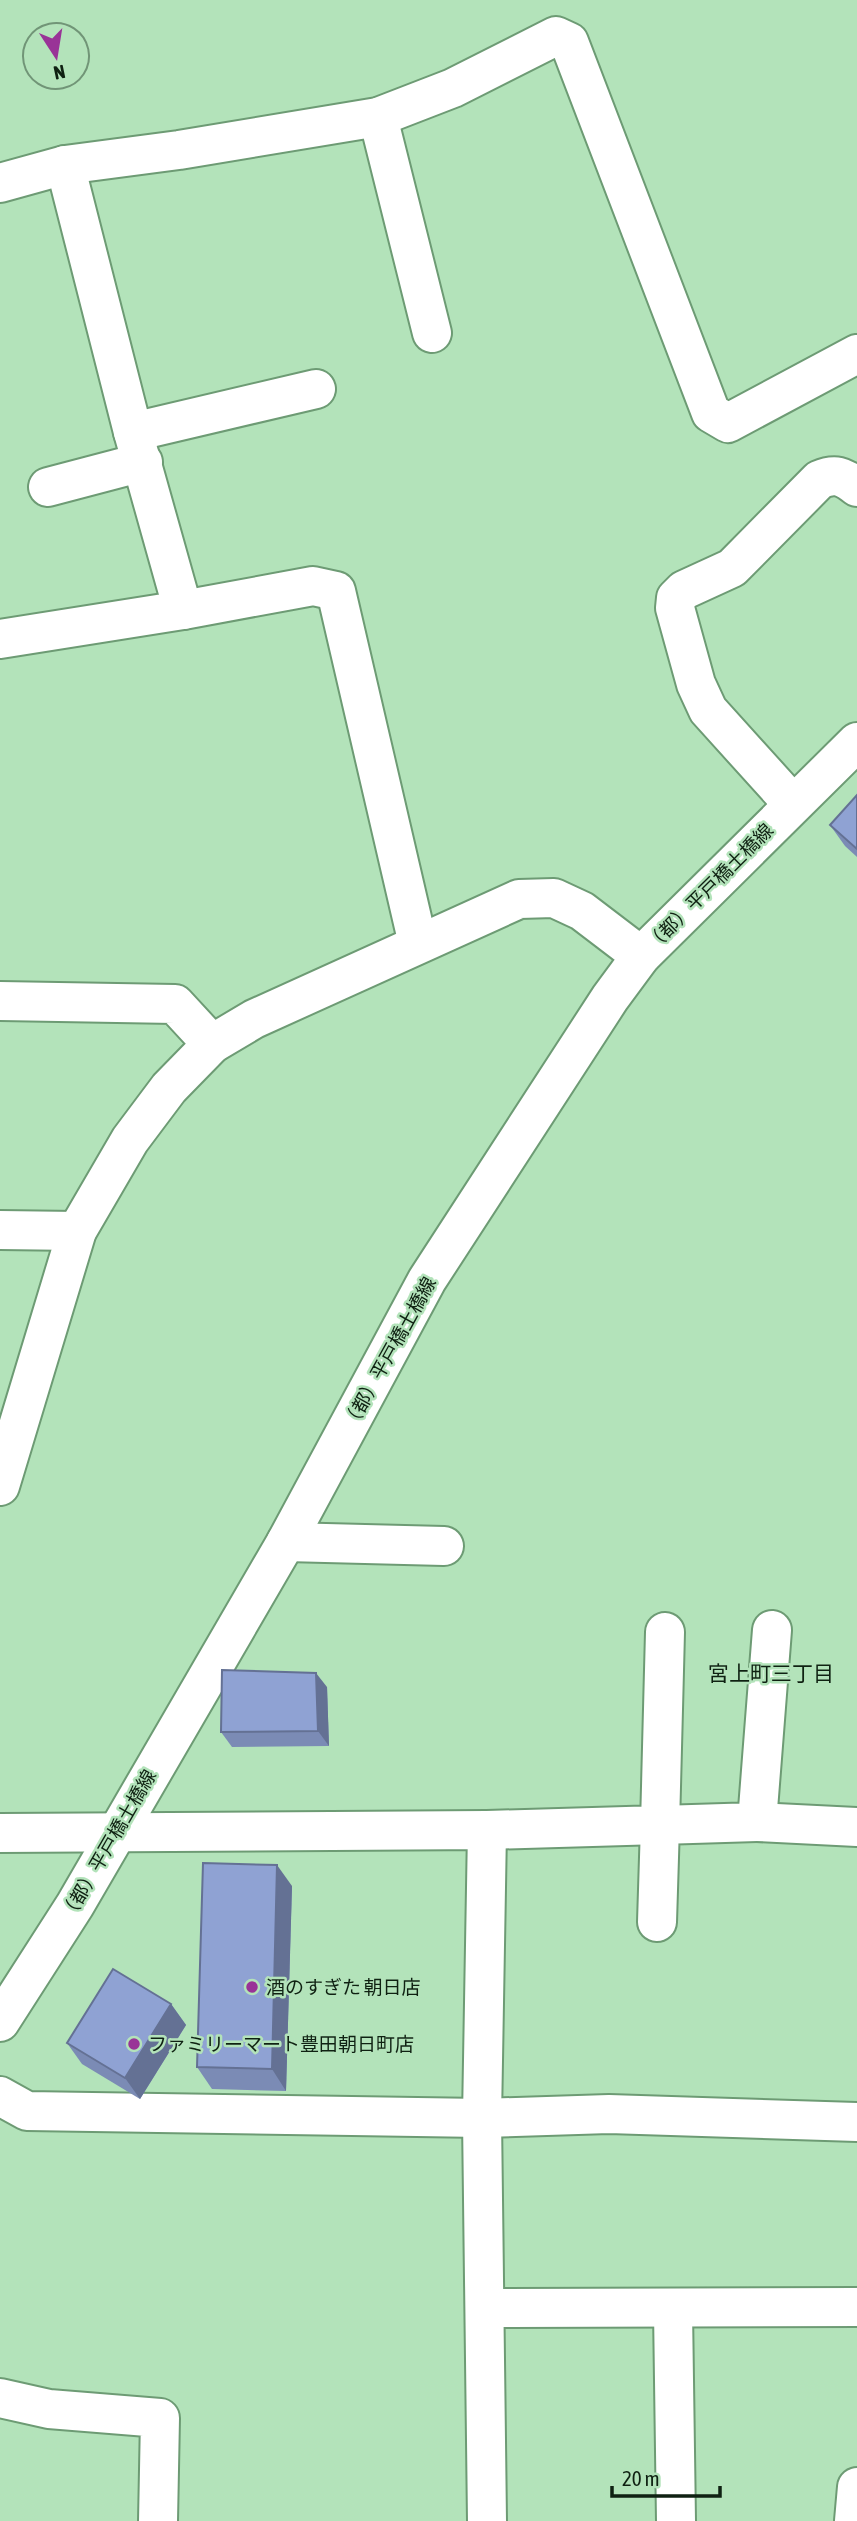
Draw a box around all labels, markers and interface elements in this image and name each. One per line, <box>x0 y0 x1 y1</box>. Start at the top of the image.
north arrow <box>21 21 91 91</box>
text: N <box>52 61 67 85</box>
street label: （都）平戸橋土橋線 <box>641 819 777 955</box>
street label: （都）平戸橋土橋線 <box>338 1273 440 1433</box>
district label: 宮上町三丁目 <box>708 1661 834 1685</box>
street label: （都）平戸橋土橋線 <box>56 1765 160 1925</box>
place label: 酒のすぎた 朝日店 <box>266 1976 421 1998</box>
marker: 酒のすぎた 朝日店 <box>244 1979 260 1995</box>
place label: ファミリーマート豊田朝日町店 <box>148 2033 414 2055</box>
marker: ファミリーマート豊田朝日町店 <box>126 2036 142 2052</box>
scale bar <box>612 2454 720 2498</box>
text: 20 m <box>622 2466 660 2490</box>

